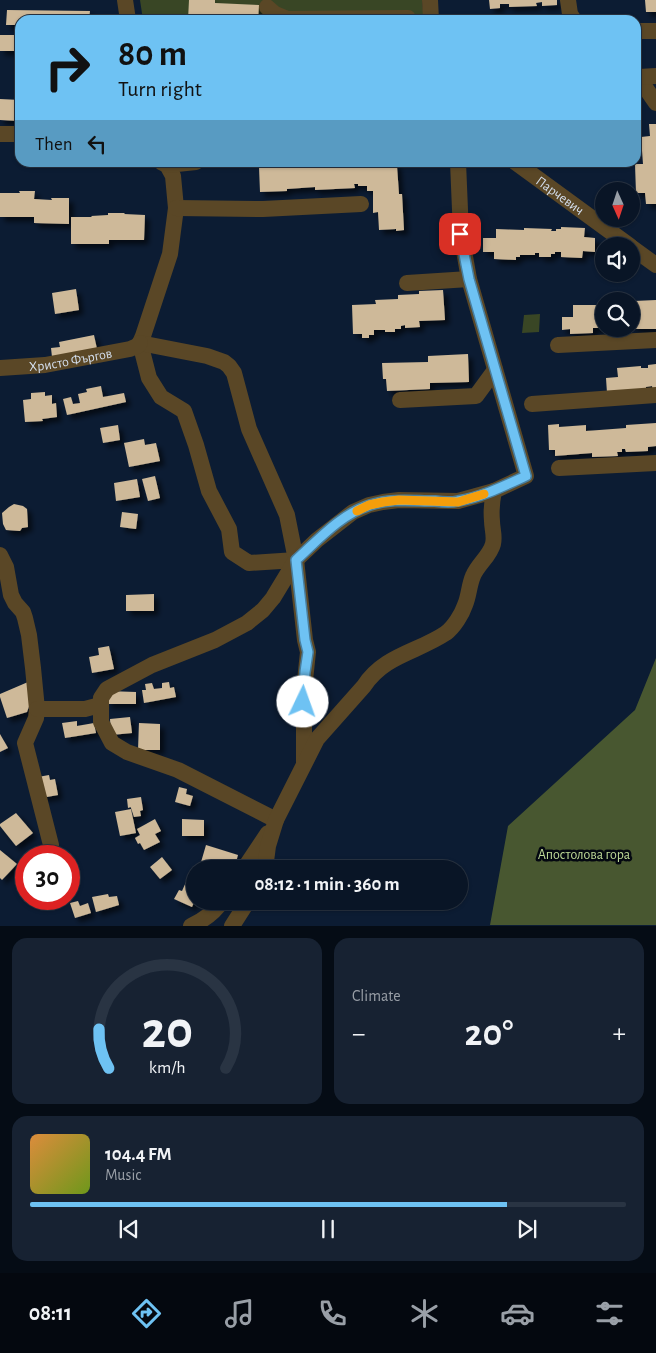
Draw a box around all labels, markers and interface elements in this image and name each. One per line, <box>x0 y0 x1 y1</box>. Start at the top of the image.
icon: right <box>35 35 100 100</box>
text: 80 m <box>118 37 187 72</box>
text: Turn right <box>118 78 202 100</box>
icon: left <box>83 130 111 158</box>
text: Then <box>35 135 73 154</box>
street label: Парчевич <box>533 174 586 218</box>
north arrow <box>595 182 640 228</box>
map controls <box>595 182 640 337</box>
pin <box>439 213 481 255</box>
icon: arrive <box>446 220 474 248</box>
button: sound <box>595 237 640 282</box>
button: search <box>595 292 640 337</box>
street label: Христо Фъргов <box>29 347 113 374</box>
position arrow <box>276 675 328 727</box>
speed limit sign: 30 <box>15 845 80 910</box>
park label: Апостолова гора <box>538 848 631 862</box>
text: 08:12 · 1 min · 360 m <box>254 875 400 894</box>
text: Climate <box>352 988 401 1004</box>
text: 20 <box>141 1005 193 1057</box>
text: 20° <box>465 1015 513 1053</box>
text: − <box>352 1020 365 1048</box>
text: + <box>613 1020 626 1048</box>
text: km/h <box>149 1059 185 1077</box>
text: 104.4 FM <box>105 1145 172 1164</box>
text: Music <box>105 1167 141 1183</box>
icon: previous <box>115 1215 143 1243</box>
icon: pause <box>314 1215 342 1243</box>
icon: next <box>513 1215 541 1243</box>
icon: directions <box>129 1296 164 1331</box>
icon: music <box>222 1296 257 1331</box>
icon: phone <box>315 1296 350 1331</box>
icon: climate <box>407 1296 442 1331</box>
icon: car <box>500 1296 535 1331</box>
icon: filters <box>592 1296 627 1331</box>
text: 08:11 <box>29 1302 72 1324</box>

